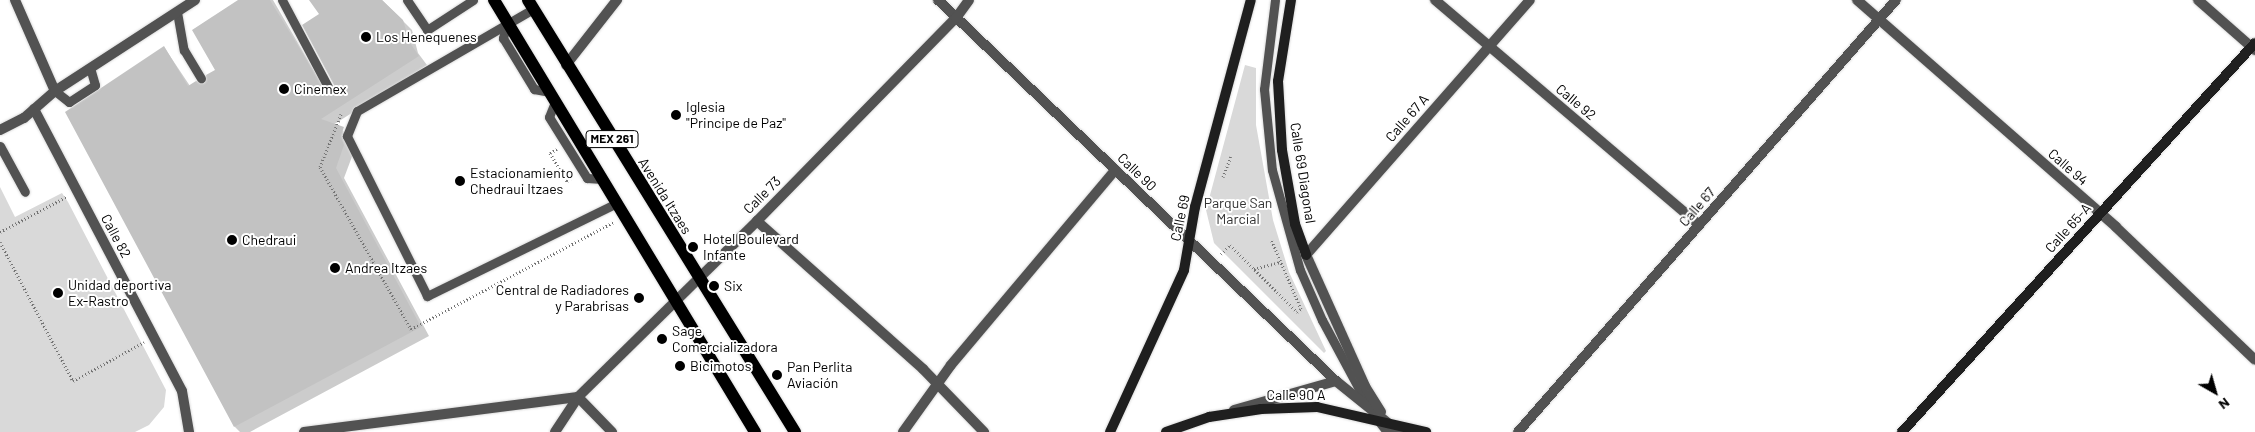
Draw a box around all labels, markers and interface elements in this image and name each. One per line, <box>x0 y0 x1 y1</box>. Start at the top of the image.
place label: Los Henequenes <box>376 29 477 45</box>
marker: Los Henequenes <box>360 31 372 43</box>
street label: Calle 92 <box>1553 80 1599 124</box>
place label: Cinemex <box>294 81 346 97</box>
marker: Cinemex <box>278 83 290 95</box>
street label: Calle 67 A <box>1382 91 1432 145</box>
place label: Iglesia "Principe de Paz" <box>686 99 786 132</box>
marker: Iglesia "Principe de Paz" <box>670 109 682 121</box>
street label: Calle 69 Diagonal <box>1287 121 1319 225</box>
road number: MEX 261 <box>584 130 640 148</box>
street label: Calle 94 <box>2045 145 2091 189</box>
street label: Calle 90 <box>1114 149 1160 195</box>
street label: Avenida Itzaes <box>635 155 695 237</box>
place label: Estacionamiento Chedraui Itzaes <box>470 165 573 198</box>
street label: Calle 73 <box>740 173 784 217</box>
marker: Estacionamiento Chedraui Itzaes <box>454 175 466 187</box>
street label: Calle 67 <box>1676 184 1718 230</box>
street label: Calle 69 <box>1167 193 1193 243</box>
park label: Parque San Marcial <box>1204 195 1272 228</box>
street label: Calle 65-A <box>2041 200 2095 256</box>
street label: Calle 82 <box>98 211 134 261</box>
place label: Hotel Boulevard Infante <box>703 231 799 264</box>
place label: Chedraui <box>242 232 296 248</box>
marker: Chedraui <box>226 234 238 246</box>
marker: Hotel Boulevard Infante <box>687 241 699 253</box>
place label: Andrea Itzaes <box>345 260 427 276</box>
marker: Andrea Itzaes <box>329 262 341 274</box>
place label: Unidad deportiva Ex-Rastro <box>68 277 171 310</box>
place label: Six <box>724 278 742 294</box>
marker: Six <box>708 280 720 292</box>
place label: Central de Radiadores y Parabrisas <box>496 282 629 314</box>
marker: Unidad deportiva Ex-Rastro <box>52 287 64 299</box>
marker: Central de Radiadores y Parabrisas <box>633 292 645 304</box>
place label: Sage Comercializadora <box>672 323 778 356</box>
marker: Sage Comercializadora <box>656 333 668 345</box>
place label: Bicimotos <box>690 358 751 374</box>
place label: Pan Perlita Aviación <box>787 359 852 392</box>
marker: Bicimotos <box>674 360 686 372</box>
north arrow <box>2190 367 2240 417</box>
marker: Pan Perlita Aviación <box>771 369 783 381</box>
street label: Calle 90 A <box>1267 387 1325 403</box>
text: N <box>2216 395 2233 414</box>

